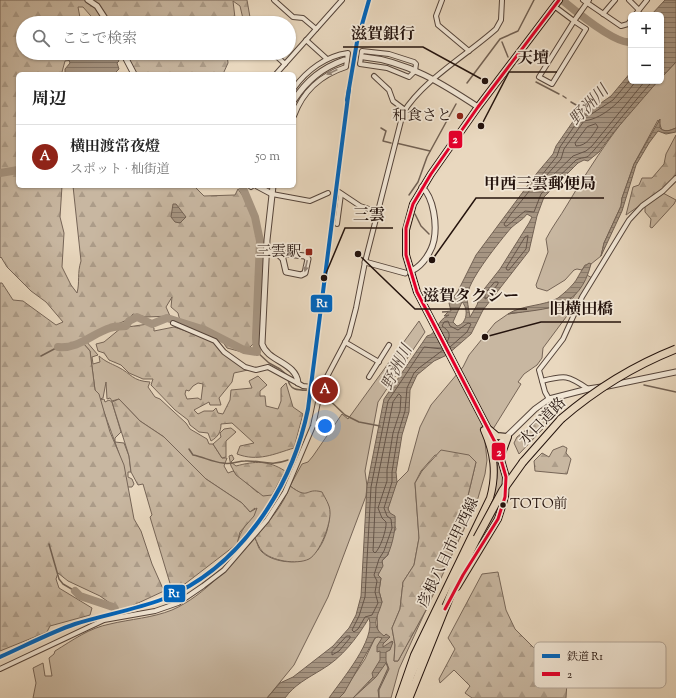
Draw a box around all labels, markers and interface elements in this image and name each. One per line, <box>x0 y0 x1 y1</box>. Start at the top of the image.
map controls <box>628 12 664 84</box>
button: + <box>628 12 664 48</box>
search box <box>16 16 296 60</box>
callout: 滋賀銀行 <box>343 19 423 47</box>
text: 滋賀銀行 <box>351 24 415 47</box>
icon: search <box>30 27 52 49</box>
text: ここで検索 <box>62 29 137 50</box>
callout: 天壇 <box>509 44 557 72</box>
text: 天壇 <box>517 48 549 71</box>
button: − <box>628 48 664 84</box>
one-way arrow <box>326 69 338 75</box>
water label: 野洲川 <box>565 79 616 131</box>
text: 周辺 <box>32 88 66 112</box>
place label: 和食さと <box>392 106 452 127</box>
marker: 和食さと <box>455 111 465 121</box>
line badge: 2 <box>448 130 463 149</box>
text: 2 <box>452 132 458 148</box>
text: 横田渡常夜燈 <box>70 137 160 158</box>
text: A <box>40 148 50 166</box>
text: 50 m <box>255 148 280 166</box>
text: スポット · 杣街道 <box>70 161 170 179</box>
callout: 甲西三雲郵便局 <box>476 170 604 198</box>
text: 甲西三雲郵便局 <box>484 174 596 197</box>
callout: 三雲 <box>345 200 393 228</box>
text: 三雲 <box>353 205 385 228</box>
place label: 三雲駅 <box>256 242 301 263</box>
marker: 三雲駅 <box>304 247 314 257</box>
one-way arrow <box>303 260 309 272</box>
callout: 滋賀タクシー <box>415 281 527 309</box>
text: 滋賀タクシー <box>423 286 519 309</box>
line badge: R1 <box>310 294 333 313</box>
callout: 旧横田橋 <box>541 294 621 322</box>
text: R1 <box>315 296 328 312</box>
text: 旧横田橋 <box>549 299 613 322</box>
water label: 野洲川 <box>377 340 420 395</box>
pin: A <box>312 375 338 405</box>
street label: 水口道路 <box>515 393 571 451</box>
your location <box>315 416 335 436</box>
line badge: 2 <box>491 442 506 461</box>
text: 2 <box>496 445 502 461</box>
street label: 彦根八日市甲西線 <box>413 494 485 612</box>
place label: TOTO前 <box>510 495 568 515</box>
marker: TOTO前 <box>498 500 508 510</box>
line badge: R1 <box>163 584 186 603</box>
text: R1 <box>167 586 180 602</box>
legend <box>534 642 666 688</box>
text: 鉄道 R1 <box>567 649 603 665</box>
text: 2 <box>567 667 572 683</box>

